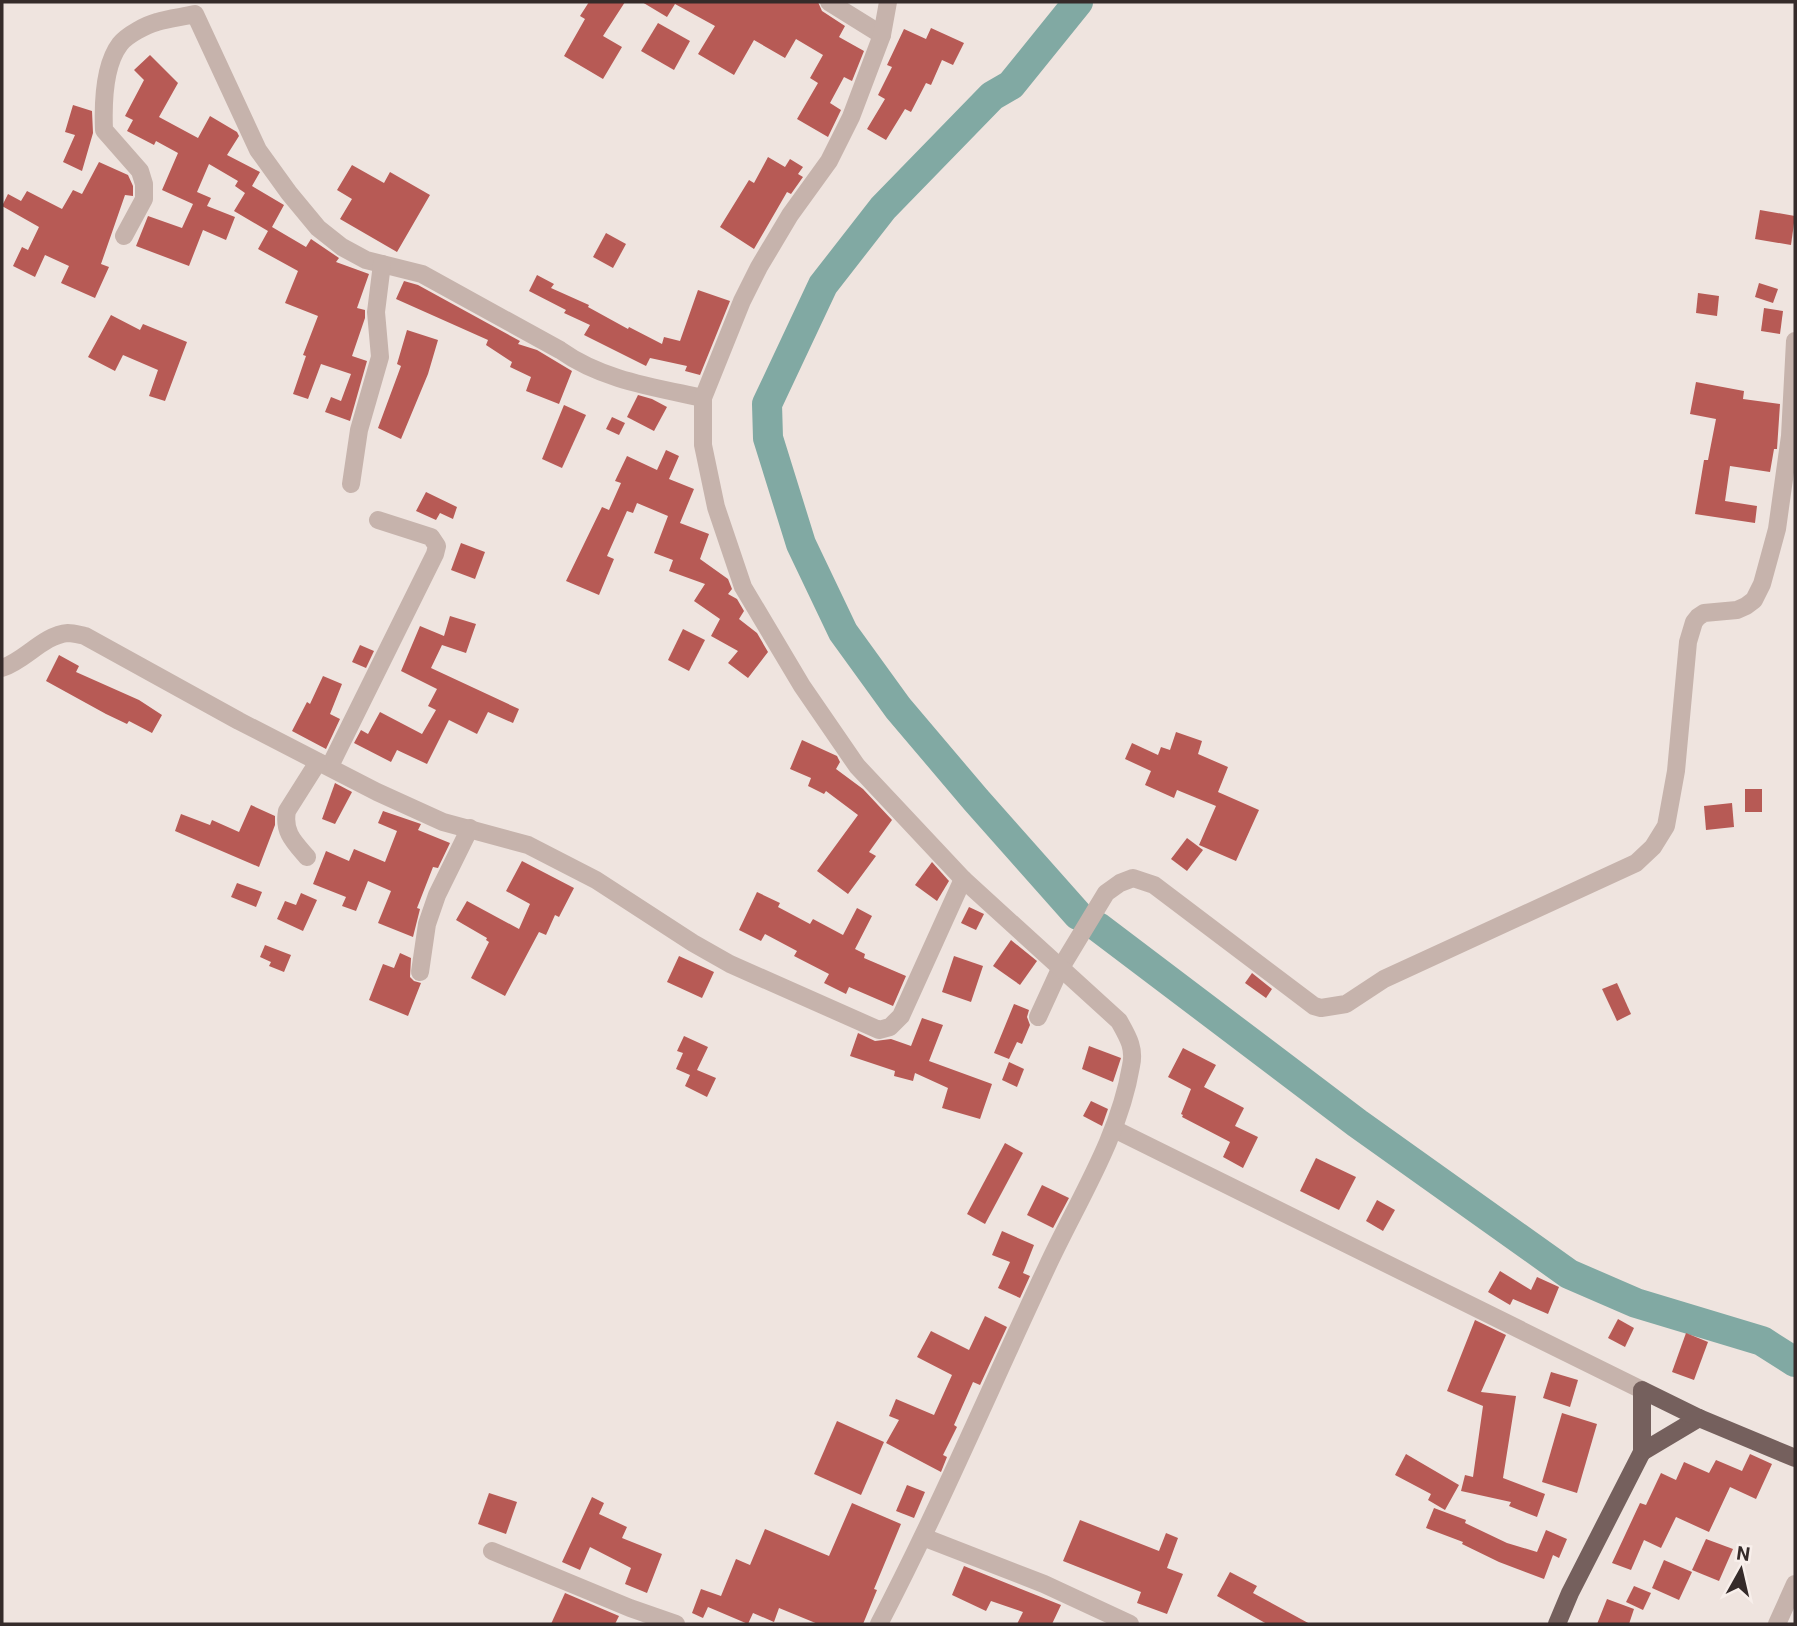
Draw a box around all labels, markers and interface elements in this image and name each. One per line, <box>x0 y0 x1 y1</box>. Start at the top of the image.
north arrow <box>1706 1535 1776 1605</box>
text: N <box>1735 1541 1752 1566</box>

